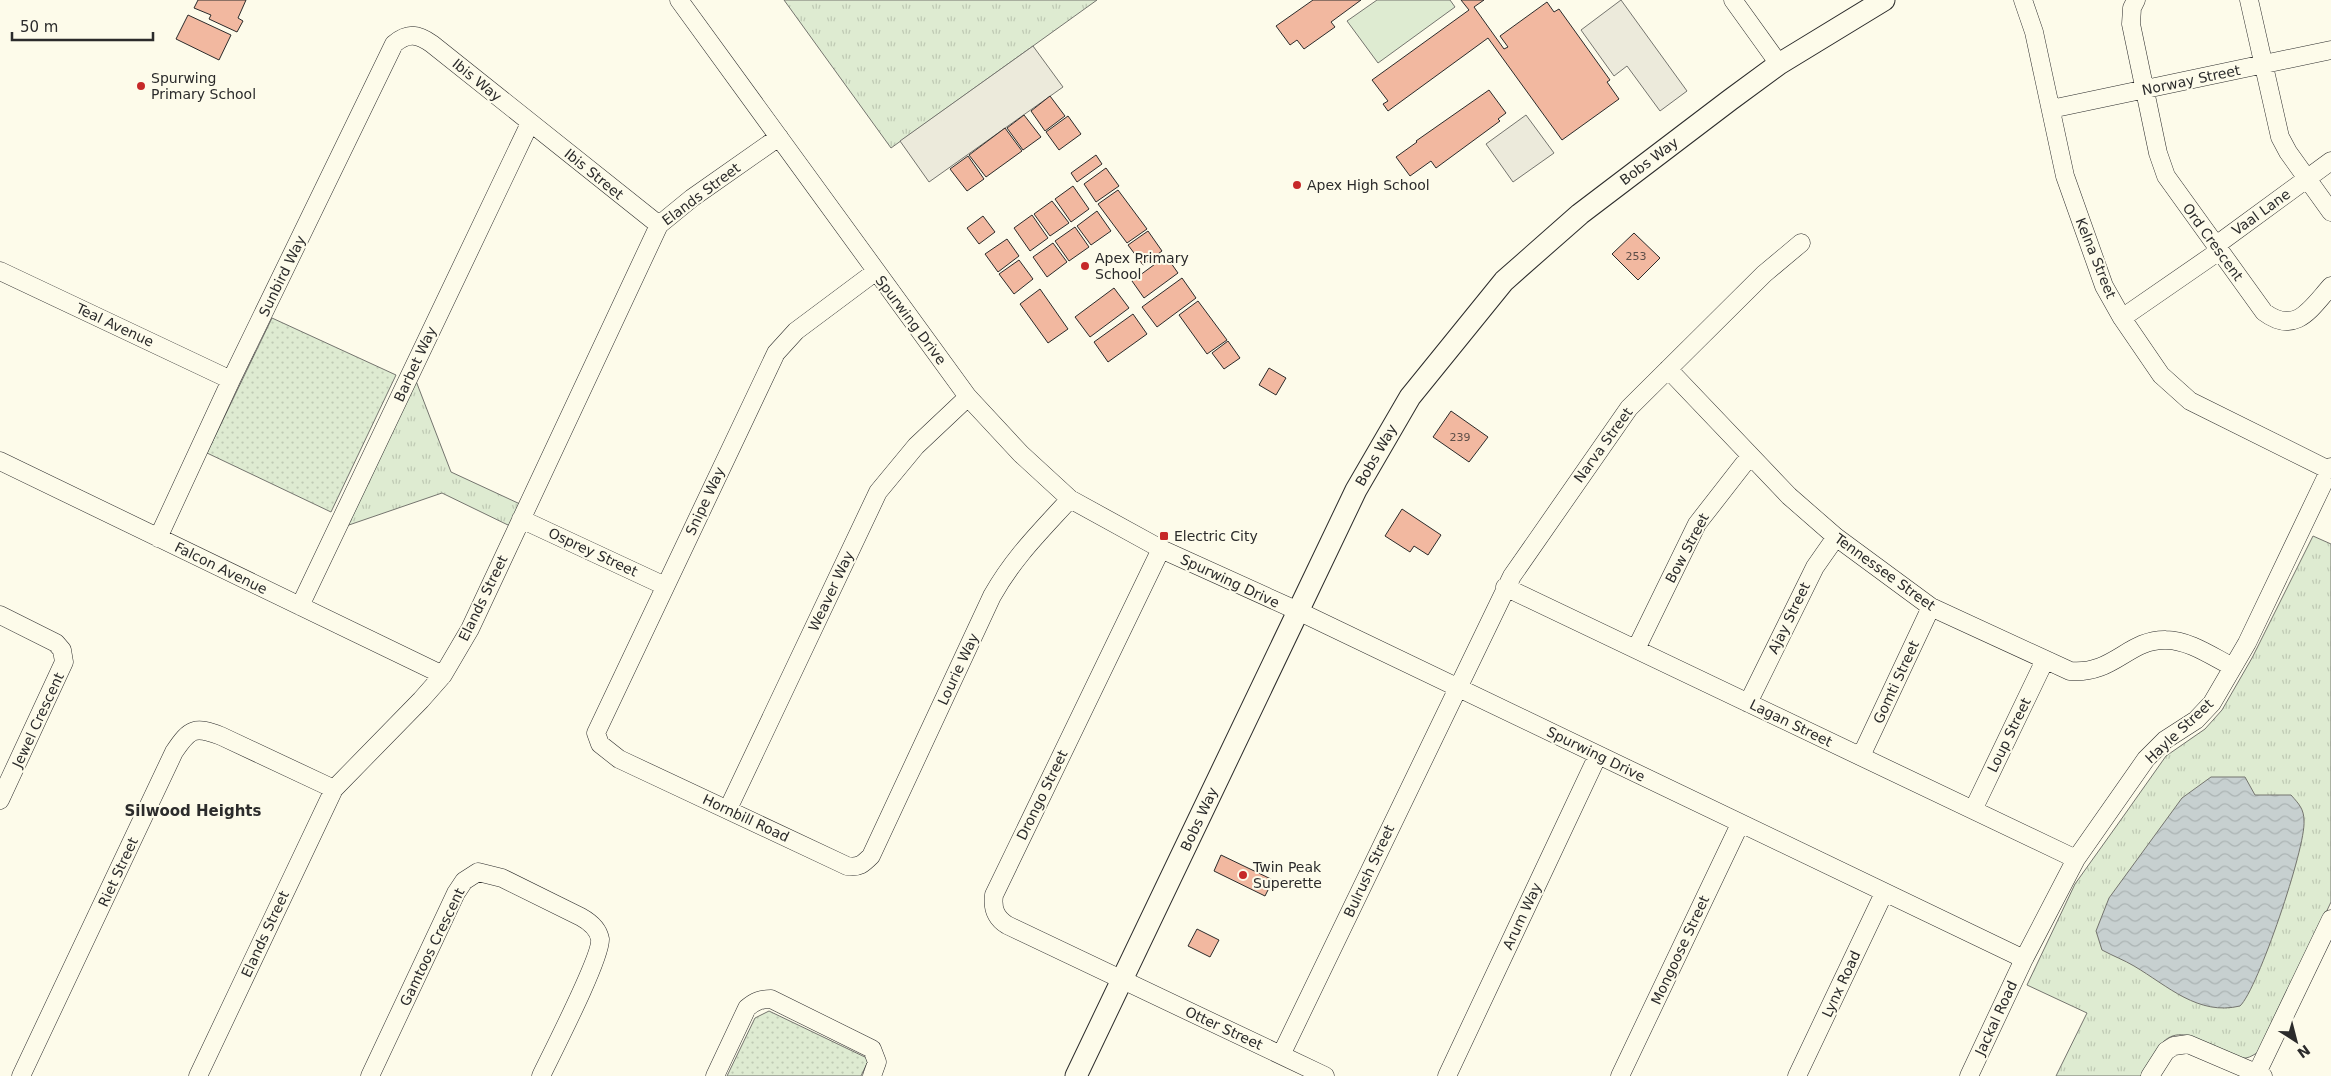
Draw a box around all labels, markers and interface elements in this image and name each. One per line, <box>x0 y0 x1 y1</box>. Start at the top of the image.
scale bar <box>12 10 154 42</box>
text: 50 m <box>20 18 58 36</box>
street label: Ibis Way <box>449 55 505 105</box>
street label: Norway Street <box>2140 62 2242 98</box>
place label: Spurwing Primary School <box>151 70 256 102</box>
marker: Spurwing Primary School <box>135 80 147 92</box>
street label: Bobs Way <box>1617 134 1681 188</box>
street label: Ibis Street <box>561 145 627 203</box>
street label: Elands Street <box>659 159 744 228</box>
place label: Apex High School <box>1307 177 1430 193</box>
marker: Apex High School <box>1291 179 1303 191</box>
street label: Vaal Lane <box>2229 186 2293 238</box>
street label: Ord Crescent <box>2180 200 2247 284</box>
street label: Kelna Street <box>2073 215 2120 301</box>
street label: Sunbird Way <box>256 233 308 319</box>
place label: Apex Primary School <box>1095 250 1189 282</box>
house number: 253 <box>1626 250 1647 263</box>
marker: Apex Primary School <box>1079 260 1091 272</box>
street label: Spurwing Drive <box>872 272 950 368</box>
street label: Teal Avenue <box>73 300 156 350</box>
street label: Barbet Way <box>391 324 439 404</box>
street label: Narva Street <box>1570 404 1636 486</box>
street label: Bobs Way <box>1352 421 1400 489</box>
house number: 239 <box>1450 431 1471 444</box>
street label: Snipe Way <box>682 464 728 538</box>
street label: Bow Street <box>1662 510 1712 586</box>
street label: Osprey Street <box>546 524 641 580</box>
place label: Electric City <box>1174 528 1258 544</box>
marker: Electric City <box>1158 530 1170 542</box>
street label: Tennessee Street <box>1831 530 1939 614</box>
street label: Falcon Avenue <box>172 539 270 597</box>
street label: Weaver Way <box>805 548 857 634</box>
street label: Spurwing Drive <box>1178 551 1282 611</box>
street label: Elands Street <box>455 552 511 643</box>
street label: Ajay Street <box>1765 579 1813 656</box>
street label: Lourie Way <box>934 630 982 708</box>
street label: Gomti Street <box>1870 638 1922 726</box>
street label: Jewel Crescent <box>9 670 67 771</box>
street label: Loup Street <box>1984 695 2034 775</box>
street label: Hayle Street <box>2142 695 2217 766</box>
street label: Lagan Street <box>1747 696 1835 750</box>
street label: Spurwing Drive <box>1544 723 1648 785</box>
street label: Drongo Street <box>1013 747 1071 843</box>
street label: Bobs Way <box>1177 785 1221 853</box>
street label: Hornbill Road <box>700 791 792 845</box>
district label: Silwood Heights <box>125 802 262 820</box>
street label: Bulrush Street <box>1341 822 1398 920</box>
street label: Riet Street <box>95 834 141 909</box>
place label: Twin Peak Superette <box>1252 859 1322 891</box>
marker: Twin Peak Superette <box>1237 869 1249 881</box>
street label: Arum Way <box>1500 880 1544 952</box>
street label: Gamtoos Crescent <box>396 885 468 1009</box>
street label: Elands Street <box>238 888 292 980</box>
street label: Mongoose Street <box>1648 892 1712 1007</box>
street label: Lynx Road <box>1819 948 1863 1020</box>
street label: Jackal Road <box>1971 978 2020 1059</box>
street label: Otter Street <box>1183 1003 1266 1053</box>
north arrow <box>2271 1016 2321 1066</box>
text: N <box>2294 1042 2313 1061</box>

